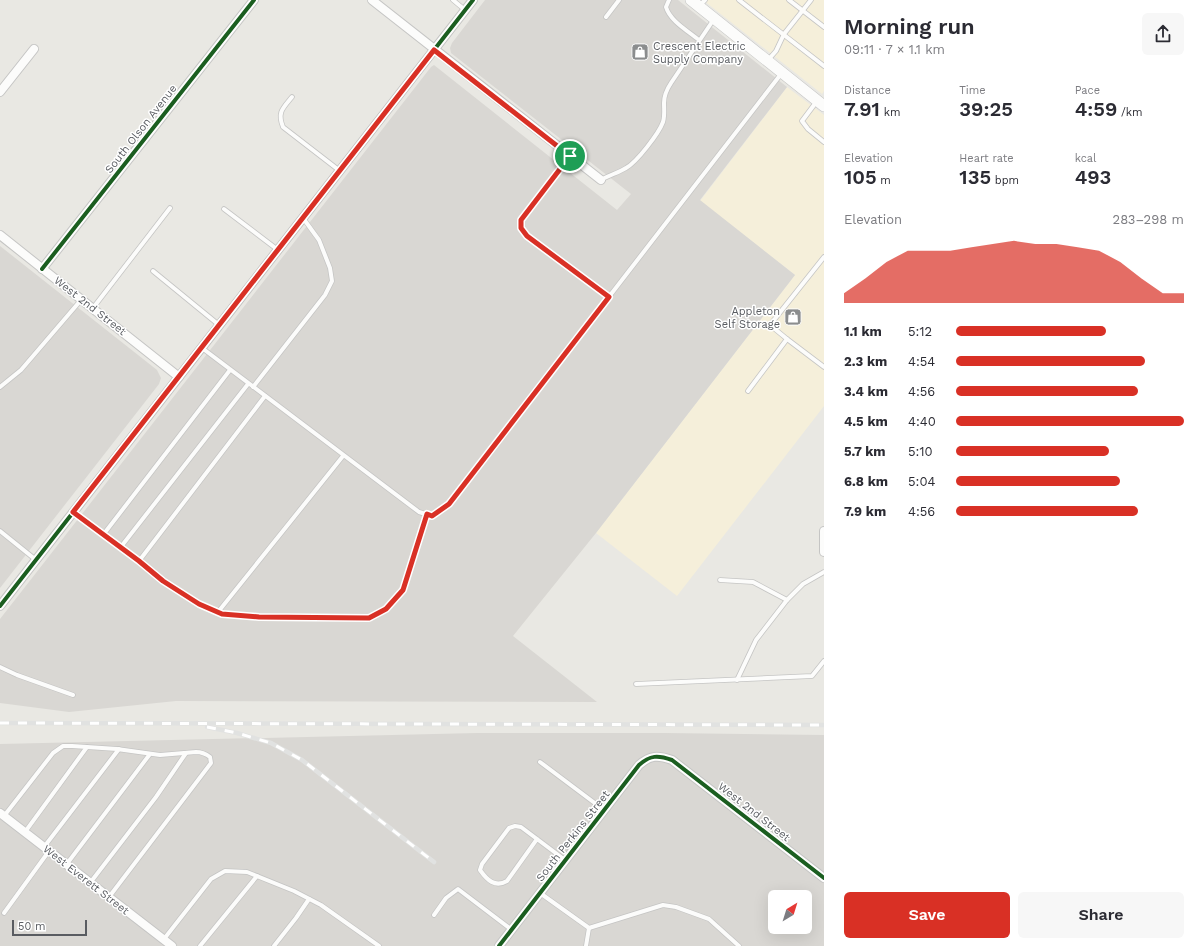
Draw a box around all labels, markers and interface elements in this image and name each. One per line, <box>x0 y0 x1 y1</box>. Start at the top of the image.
button: share <box>1142 13 1184 55</box>
text: Morning run <box>844 14 975 39</box>
place label: Crescent Electric Supply Company <box>653 40 746 66</box>
shop icon: Crescent Electric Supply Company <box>630 42 650 62</box>
text: 09:11 · 7 × 1.1 km <box>844 42 945 57</box>
street label: South Olson Avenue <box>102 82 180 176</box>
text: Distance <box>844 84 891 97</box>
text: Time <box>959 84 986 97</box>
text: Pace <box>1075 84 1100 97</box>
text: 7.91 <box>844 97 880 121</box>
text: 39:25 <box>959 97 1013 121</box>
text: 4:59 <box>1075 97 1117 121</box>
text: km <box>880 106 900 119</box>
text: /km <box>1117 106 1143 119</box>
pin <box>553 139 587 173</box>
icon: arrive <box>559 145 581 167</box>
text: Elevation <box>844 152 893 165</box>
text: Heart rate <box>959 152 1014 165</box>
text: kcal <box>1075 152 1096 165</box>
text: 105 <box>844 165 877 189</box>
text: 135 <box>959 165 991 189</box>
text: 493 <box>1075 165 1111 189</box>
text: m <box>877 174 891 187</box>
text: bpm <box>991 174 1019 187</box>
text: Elevation <box>844 212 902 227</box>
text: 283–298 m <box>1113 212 1184 227</box>
street label: West 2nd Street <box>51 274 129 338</box>
place label: Appleton Self Storage <box>715 305 780 331</box>
shop icon: Appleton Self Storage <box>783 307 803 327</box>
text: 1.1 km <box>844 324 882 339</box>
text: 5:12 <box>908 324 932 339</box>
text: 2.3 km <box>844 354 887 369</box>
text: 4:54 <box>908 354 935 369</box>
text: 3.4 km <box>844 384 888 399</box>
text: 4:56 <box>908 384 935 399</box>
text: 4.5 km <box>844 414 888 429</box>
text: 4:40 <box>908 414 936 429</box>
text: 5.7 km <box>844 444 886 459</box>
text: 5:10 <box>908 444 933 459</box>
text: 6.8 km <box>844 474 888 489</box>
text: 5:04 <box>908 474 935 489</box>
text: 7.9 km <box>844 504 886 519</box>
text: 4:56 <box>908 504 935 519</box>
street label: West 2nd Street <box>715 780 793 844</box>
street label: South Perkins Street <box>533 788 613 884</box>
street label: West Everett Street <box>41 842 132 918</box>
north arrow <box>768 890 812 934</box>
map controls <box>768 890 812 934</box>
button: Save <box>844 892 1010 938</box>
button: Share <box>1018 892 1184 938</box>
scale bar <box>12 918 87 937</box>
text: 50 m <box>18 920 45 933</box>

